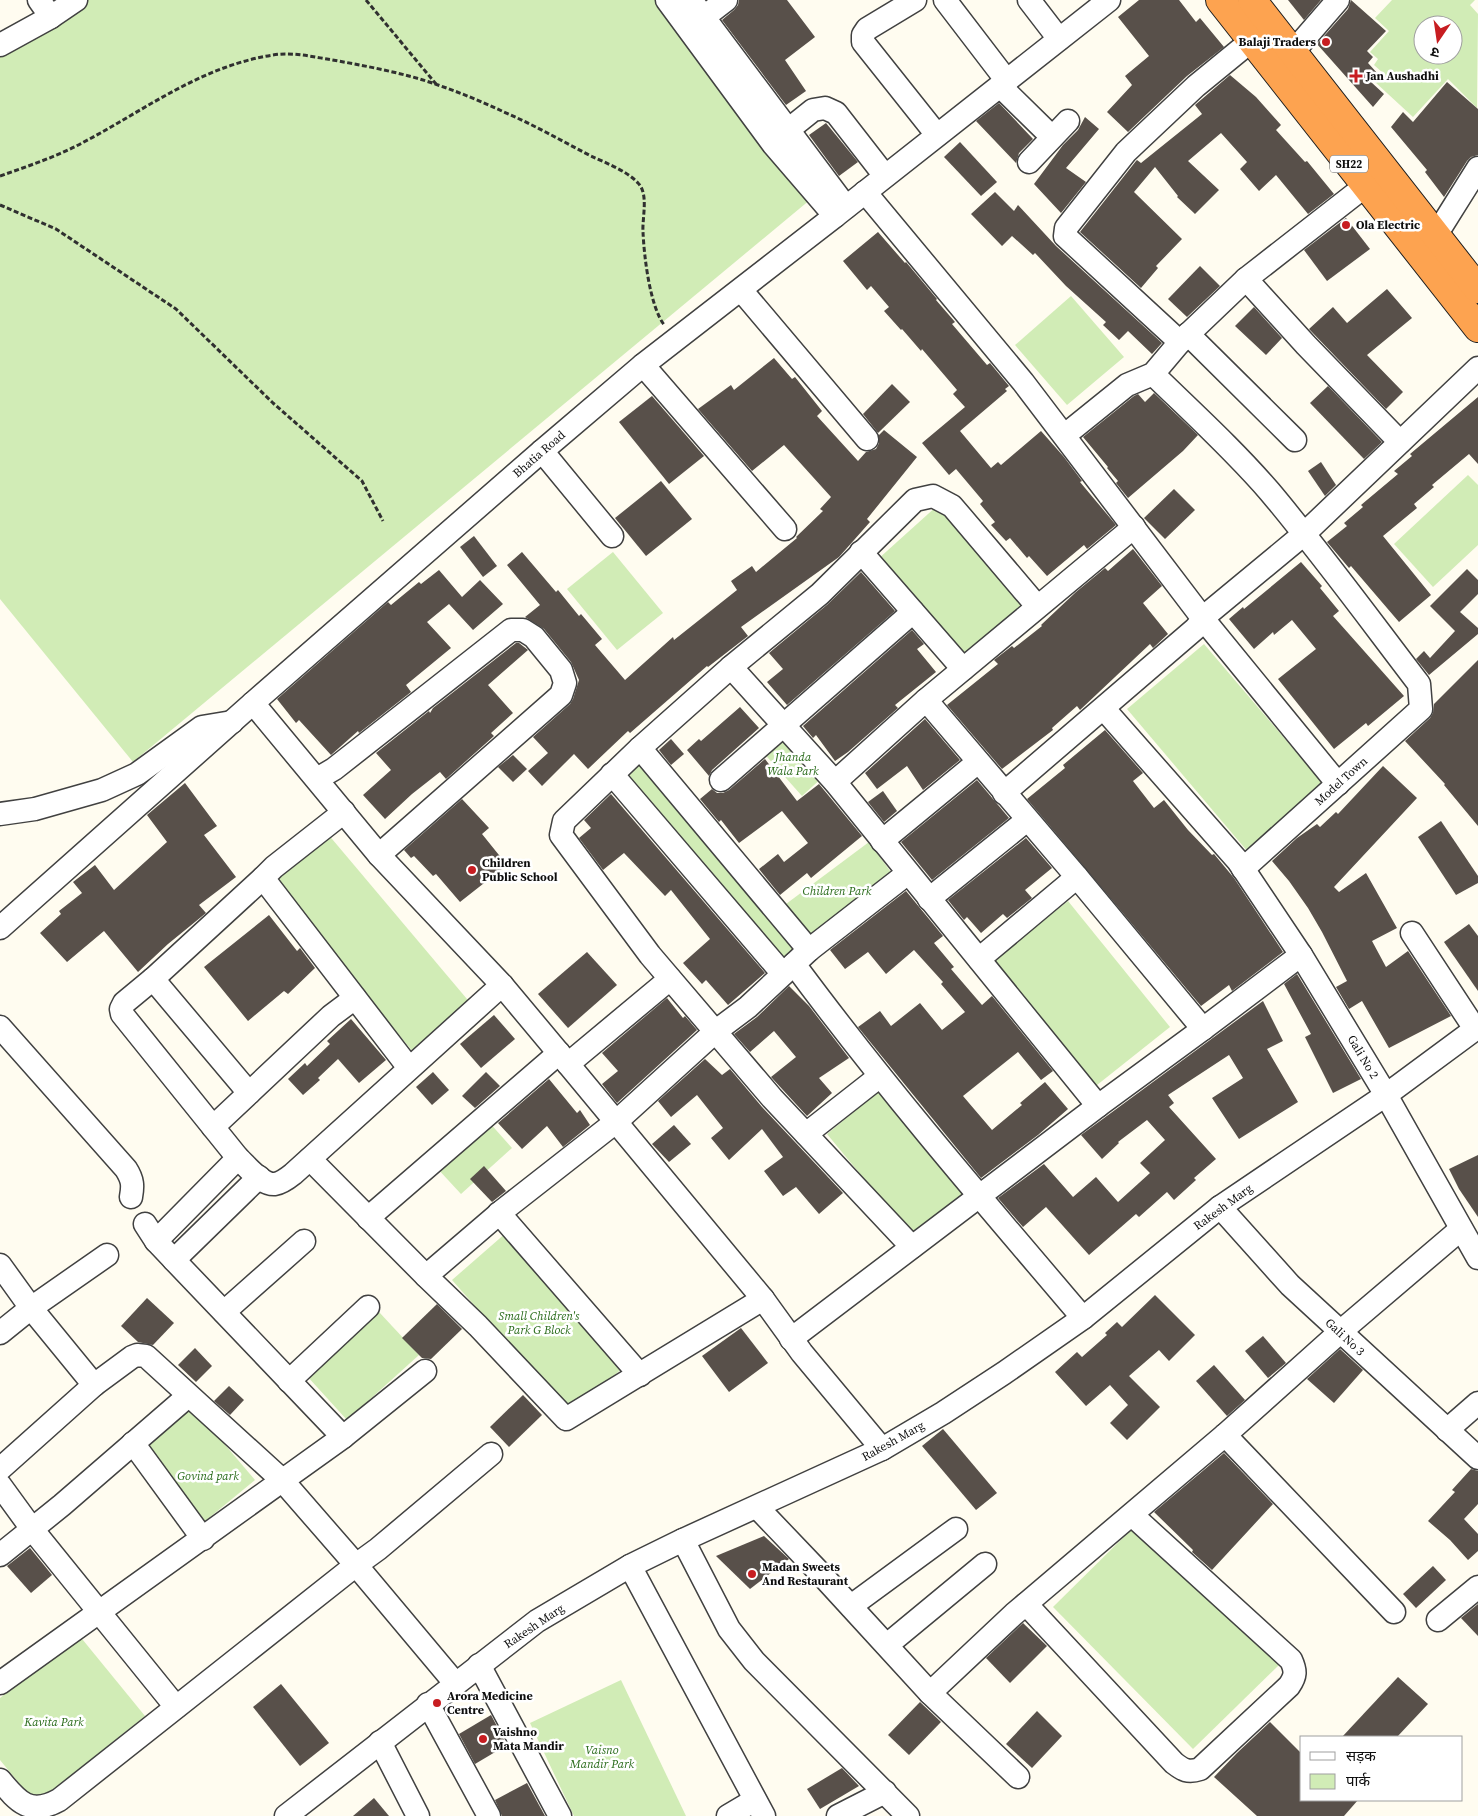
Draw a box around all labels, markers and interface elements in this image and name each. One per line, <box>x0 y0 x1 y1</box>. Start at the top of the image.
north arrow <box>1413 15 1463 65</box>
place label: Balaji Traders <box>1239 34 1317 50</box>
marker: Balaji Traders <box>1320 36 1332 48</box>
text: उ <box>1428 42 1441 63</box>
place label: Jan Aushadhi <box>1365 68 1439 84</box>
marker: Jan Aushadhi <box>1350 70 1362 82</box>
road number: SH22 <box>1330 156 1368 172</box>
place label: Ola Electric <box>1356 217 1420 233</box>
marker: Ola Electric <box>1340 219 1352 231</box>
street label: Bhatia Road <box>509 427 569 481</box>
park label: Jhanda Wala Park <box>767 749 819 779</box>
street label: Model Town <box>1311 753 1371 809</box>
place label: Children Public School <box>482 855 558 885</box>
marker: Children Public School <box>466 864 478 876</box>
park label: Children Park <box>803 883 872 899</box>
street label: Gali No 2 <box>1344 1032 1382 1082</box>
street label: Rakesh Marg <box>1190 1180 1256 1234</box>
park label: Small Children's Park G Block <box>499 1308 580 1338</box>
street label: Gali No 3 <box>1322 1315 1368 1359</box>
street label: Rakesh Marg <box>859 1417 927 1465</box>
park label: Govind park <box>177 1468 239 1484</box>
place label: Madan Sweets And Restaurant <box>762 1559 849 1589</box>
marker: Madan Sweets And Restaurant <box>746 1568 758 1580</box>
street label: Rakesh Marg <box>501 1600 567 1652</box>
place label: Arora Medicine Centre <box>447 1688 533 1718</box>
marker: Arora Medicine Centre <box>431 1697 443 1709</box>
park label: Kavita Park <box>23 1714 84 1730</box>
place label: Vaishno Mata Mandir <box>493 1724 564 1754</box>
marker: Vaishno Mata Mandir <box>477 1733 489 1745</box>
legend <box>1300 1736 1463 1801</box>
park label: Vaisno Mandir Park <box>569 1742 635 1772</box>
text: सड़क <box>1346 1745 1376 1766</box>
text: पार्क <box>1346 1770 1370 1791</box>

